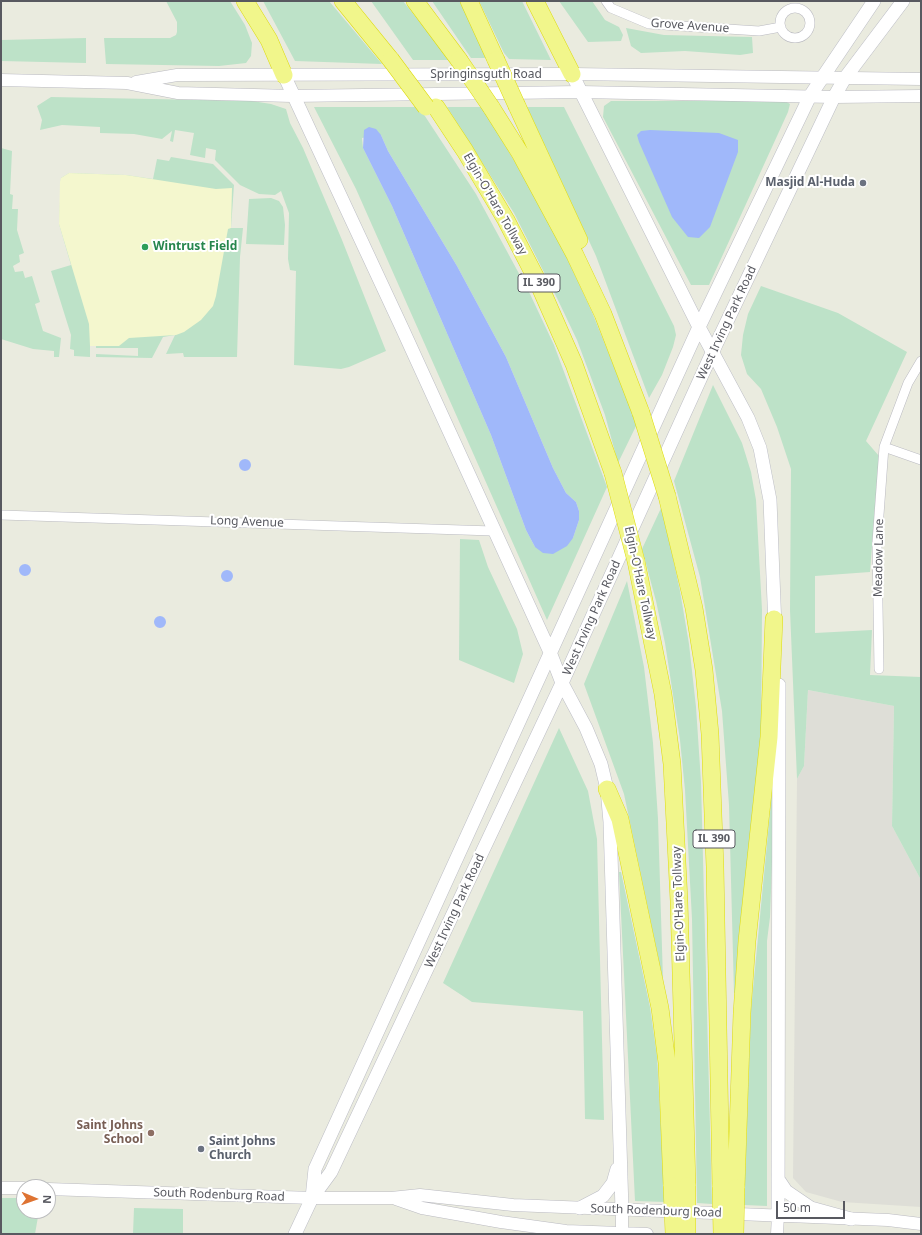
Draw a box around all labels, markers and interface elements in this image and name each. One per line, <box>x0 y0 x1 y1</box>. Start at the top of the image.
street label: Grove Avenue <box>650 16 730 36</box>
street label: Springinsguth Road <box>430 68 542 82</box>
street label: Elgin-O'Hare Tollway <box>460 150 530 258</box>
place label: Masjid Al-Huda <box>765 176 855 190</box>
marker: Masjid Al-Huda <box>858 178 868 188</box>
place label: Wintrust Field <box>153 240 237 254</box>
marker: Wintrust Field <box>140 242 150 252</box>
street label: West Irving Park Road <box>694 264 760 382</box>
road number: IL 390 <box>518 274 560 292</box>
street label: Long Avenue <box>210 514 284 530</box>
street label: Meadow Lane <box>871 519 887 597</box>
street label: Elgin-O'Hare Tollway <box>621 525 659 641</box>
street label: West Irving Park Road <box>560 558 624 678</box>
road number: IL 390 <box>693 830 735 848</box>
street label: Elgin-O'Hare Tollway <box>670 846 688 962</box>
street label: West Irving Park Road <box>422 852 488 970</box>
place label: Saint Johns School <box>76 1119 143 1147</box>
marker: Saint Johns School <box>146 1128 156 1138</box>
place label: Saint Johns Church <box>209 1135 276 1163</box>
marker: Saint Johns Church <box>196 1144 206 1154</box>
north arrow <box>16 1179 56 1219</box>
street label: South Rodenburg Road <box>153 1186 285 1204</box>
scale bar <box>778 1193 847 1219</box>
text: N <box>40 1195 55 1204</box>
text: 50 m <box>783 1199 811 1216</box>
street label: South Rodenburg Road <box>590 1202 722 1220</box>

